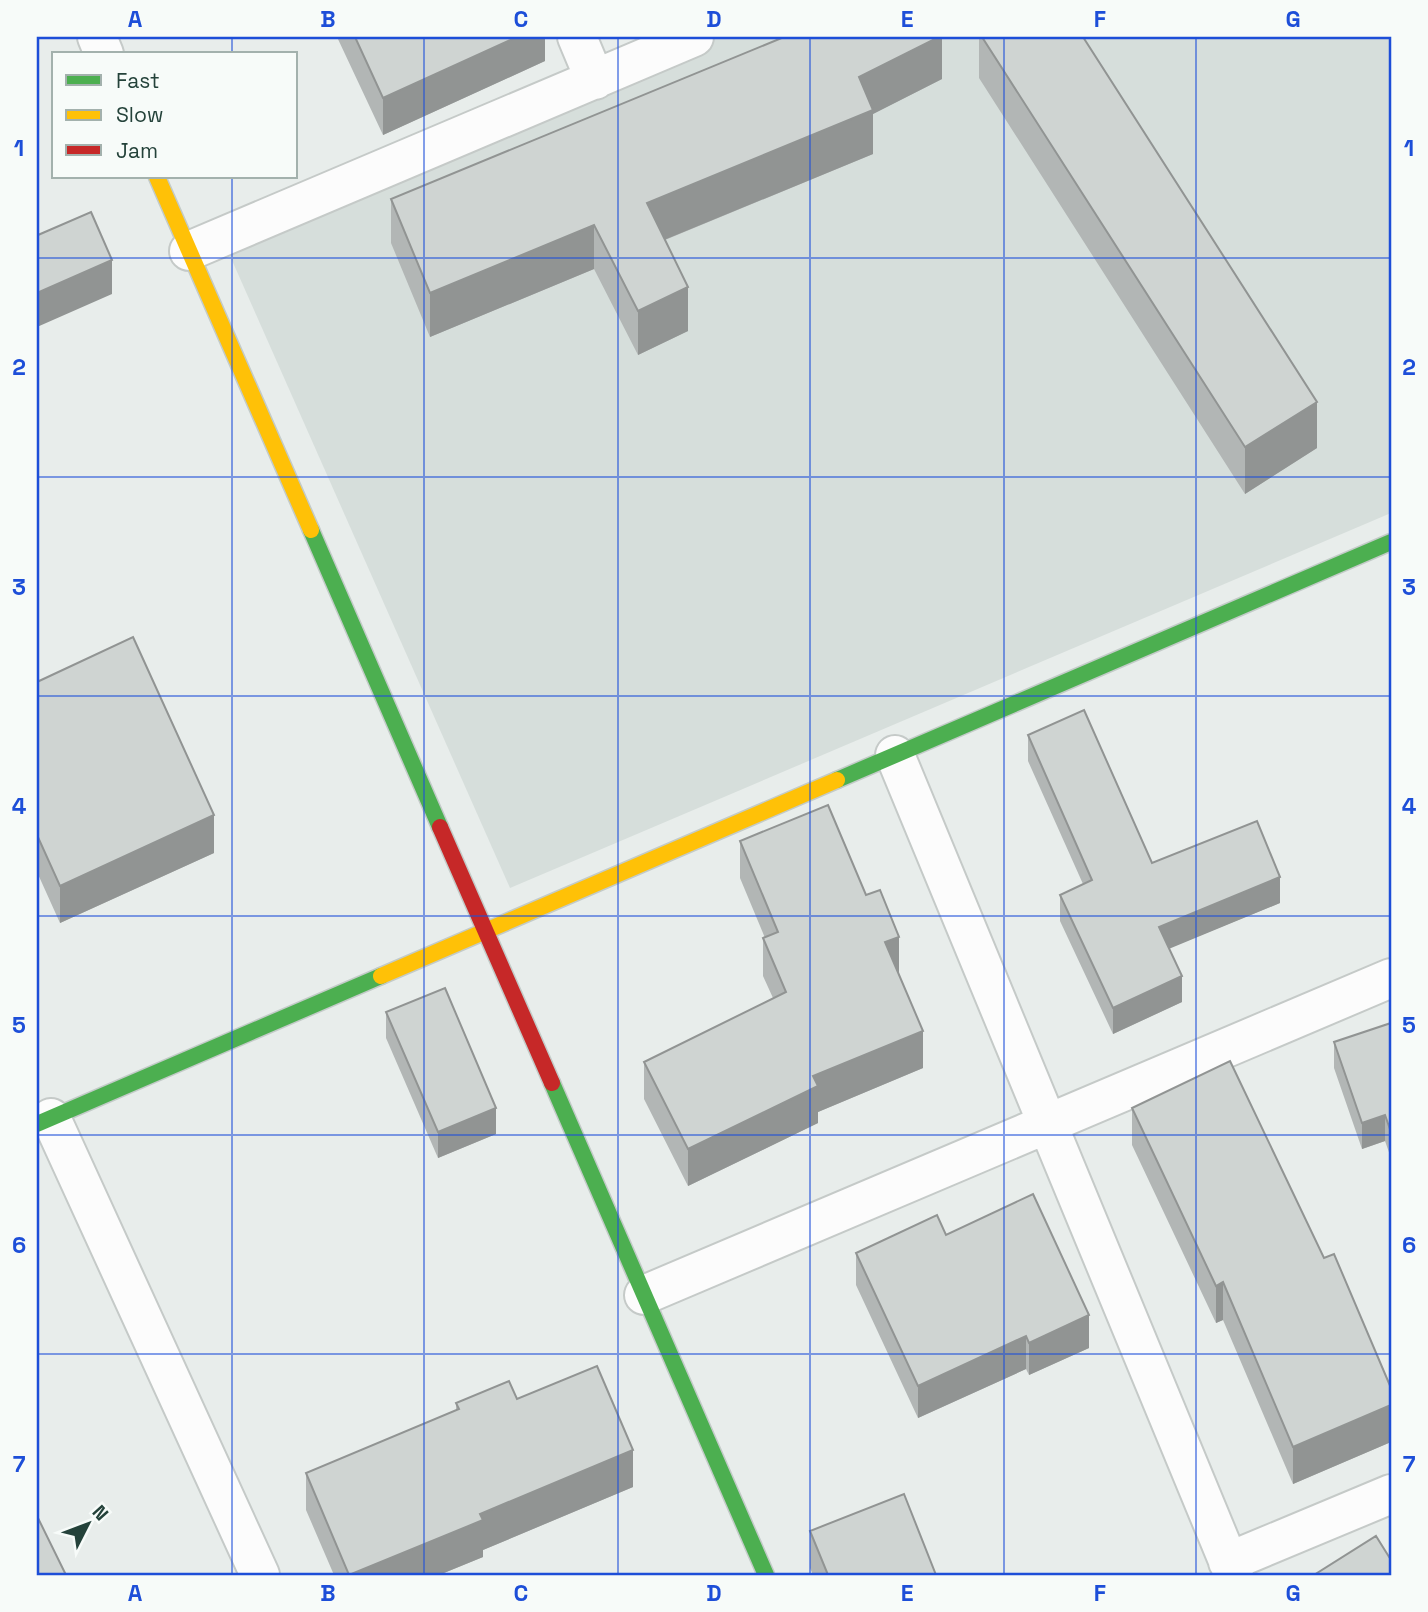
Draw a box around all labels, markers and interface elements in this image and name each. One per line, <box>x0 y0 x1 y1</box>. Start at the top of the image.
text: A <box>128 4 143 34</box>
text: B <box>320 4 336 34</box>
text: C <box>514 4 528 34</box>
text: D <box>706 4 722 34</box>
text: E <box>901 4 913 34</box>
text: F <box>1094 4 1106 34</box>
text: G <box>1285 4 1301 34</box>
legend <box>52 52 298 178</box>
text: Fast <box>116 67 160 94</box>
text: Slow <box>116 101 164 128</box>
text: 1 <box>14 133 24 163</box>
text: 1 <box>1404 133 1414 163</box>
text: Jam <box>116 137 158 164</box>
text: 2 <box>12 352 26 382</box>
text: 2 <box>1402 352 1416 382</box>
text: 3 <box>12 572 26 602</box>
text: 3 <box>1402 572 1416 602</box>
text: 4 <box>12 791 27 821</box>
text: 4 <box>1402 791 1417 821</box>
text: 5 <box>12 1010 26 1040</box>
text: 5 <box>1402 1010 1416 1040</box>
text: 6 <box>12 1230 26 1260</box>
text: 6 <box>1402 1230 1416 1260</box>
text: 7 <box>13 1449 26 1479</box>
text: 7 <box>1403 1449 1416 1479</box>
north arrow <box>52 1490 122 1560</box>
text: N <box>87 1500 114 1526</box>
text: A <box>128 1578 143 1608</box>
text: B <box>320 1578 336 1608</box>
text: C <box>514 1578 528 1608</box>
text: D <box>706 1578 722 1608</box>
text: E <box>901 1578 913 1608</box>
text: F <box>1094 1578 1106 1608</box>
text: G <box>1285 1578 1301 1608</box>

